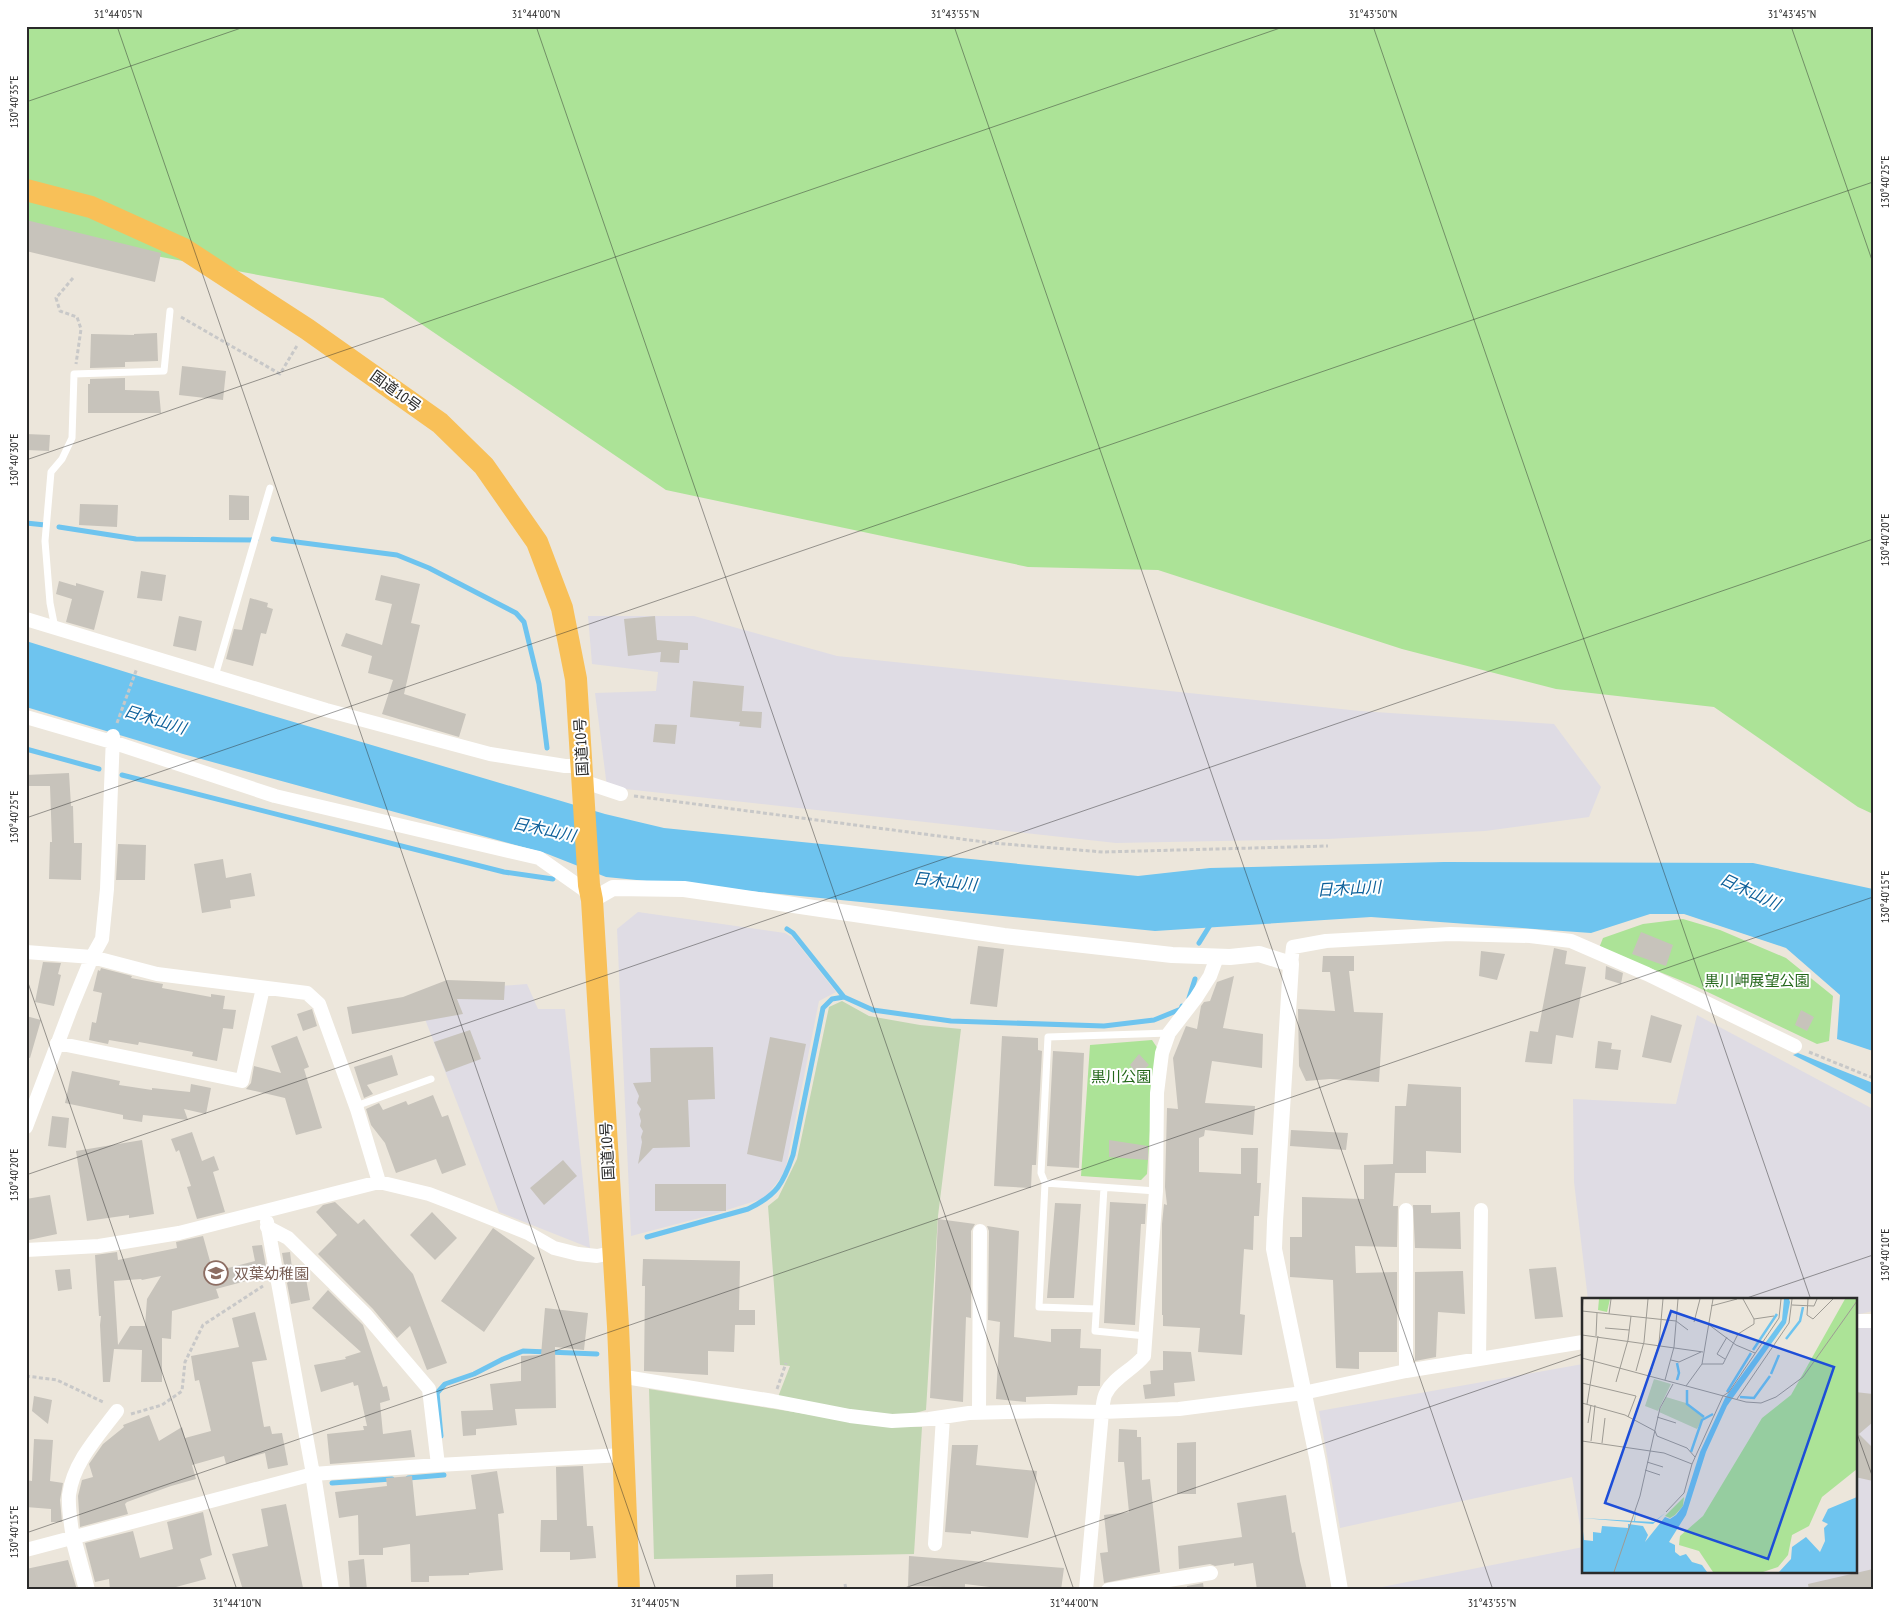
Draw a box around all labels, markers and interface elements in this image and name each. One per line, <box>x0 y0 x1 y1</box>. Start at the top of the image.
text: 31°44'05"N <box>94 6 142 21</box>
text: 31°44'00"N <box>512 6 560 21</box>
text: 31°43'55"N <box>931 6 979 21</box>
text: 31°43'50"N <box>1349 6 1397 21</box>
text: 31°43'45"N <box>1768 6 1816 21</box>
text: 130°40'35"E <box>6 76 21 128</box>
text: 130°40'25"E <box>1877 156 1892 208</box>
street label: 国道10号 <box>367 366 425 416</box>
text: 130°40'30"E <box>6 434 21 486</box>
text: 130°40'20"E <box>1877 514 1892 566</box>
water label: 日木山川 <box>121 700 190 739</box>
street label: 国道10号 <box>570 717 592 777</box>
text: 130°40'25"E <box>6 791 21 843</box>
water label: 日木山川 <box>511 813 579 846</box>
water label: 日木山川 <box>912 868 980 894</box>
water label: 日木山川 <box>1717 868 1785 914</box>
text: 130°40'15"E <box>1877 871 1892 923</box>
water label: 日木山川 <box>1317 876 1383 900</box>
park label: 黒川岬展望公園 <box>1704 971 1810 990</box>
park label: 黒川公園 <box>1091 1067 1151 1086</box>
street label: 国道10号 <box>596 1121 618 1181</box>
text: 130°40'20"E <box>6 1149 21 1201</box>
text: 130°40'10"E <box>1877 1229 1892 1281</box>
school or university icon: 双葉幼稚園 <box>203 1260 229 1286</box>
place label: 双葉幼稚園 <box>234 1264 309 1283</box>
inset map <box>1582 1298 1856 1574</box>
text: 130°40'15"E <box>6 1506 21 1558</box>
text: 31°44'10"N <box>213 1595 261 1610</box>
text: 31°44'05"N <box>631 1595 679 1610</box>
text: 31°44'00"N <box>1050 1595 1098 1610</box>
text: 31°43'55"N <box>1468 1595 1516 1610</box>

